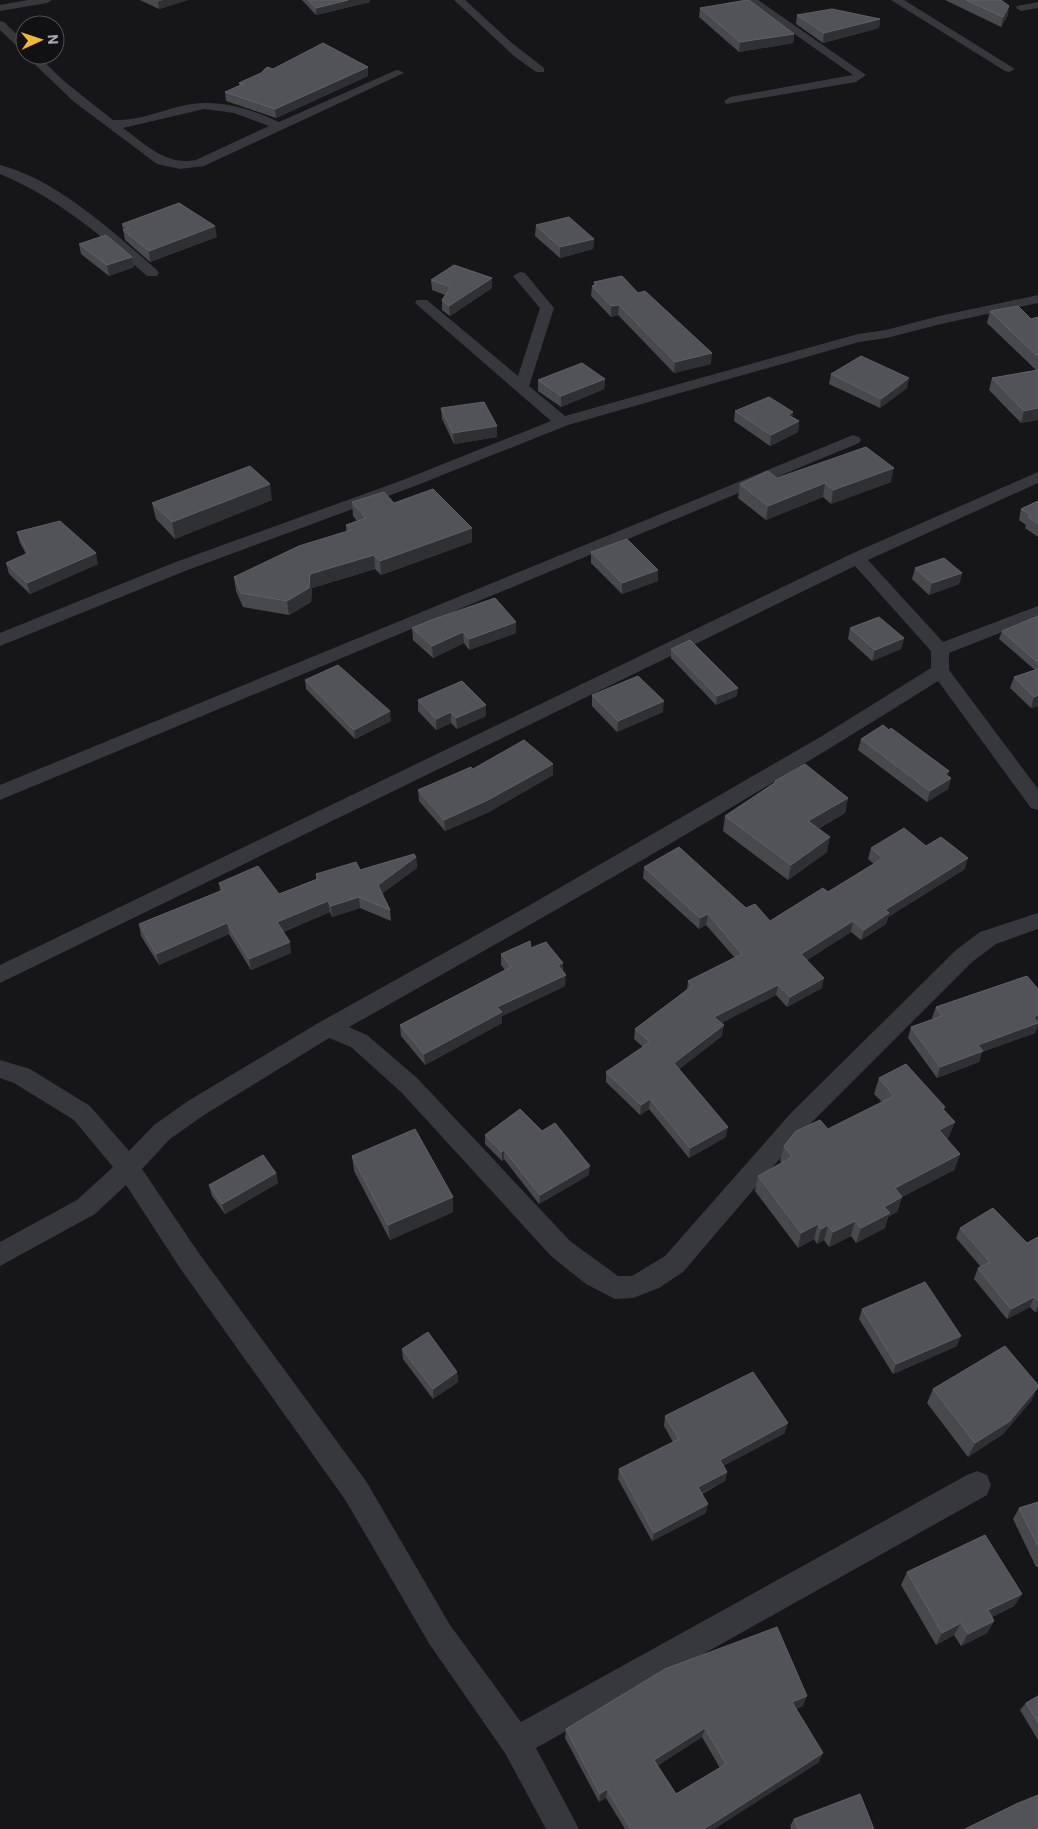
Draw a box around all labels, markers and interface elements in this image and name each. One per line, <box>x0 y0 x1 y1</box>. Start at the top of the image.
north arrow <box>15 15 65 65</box>
text: N <box>45 34 61 45</box>

